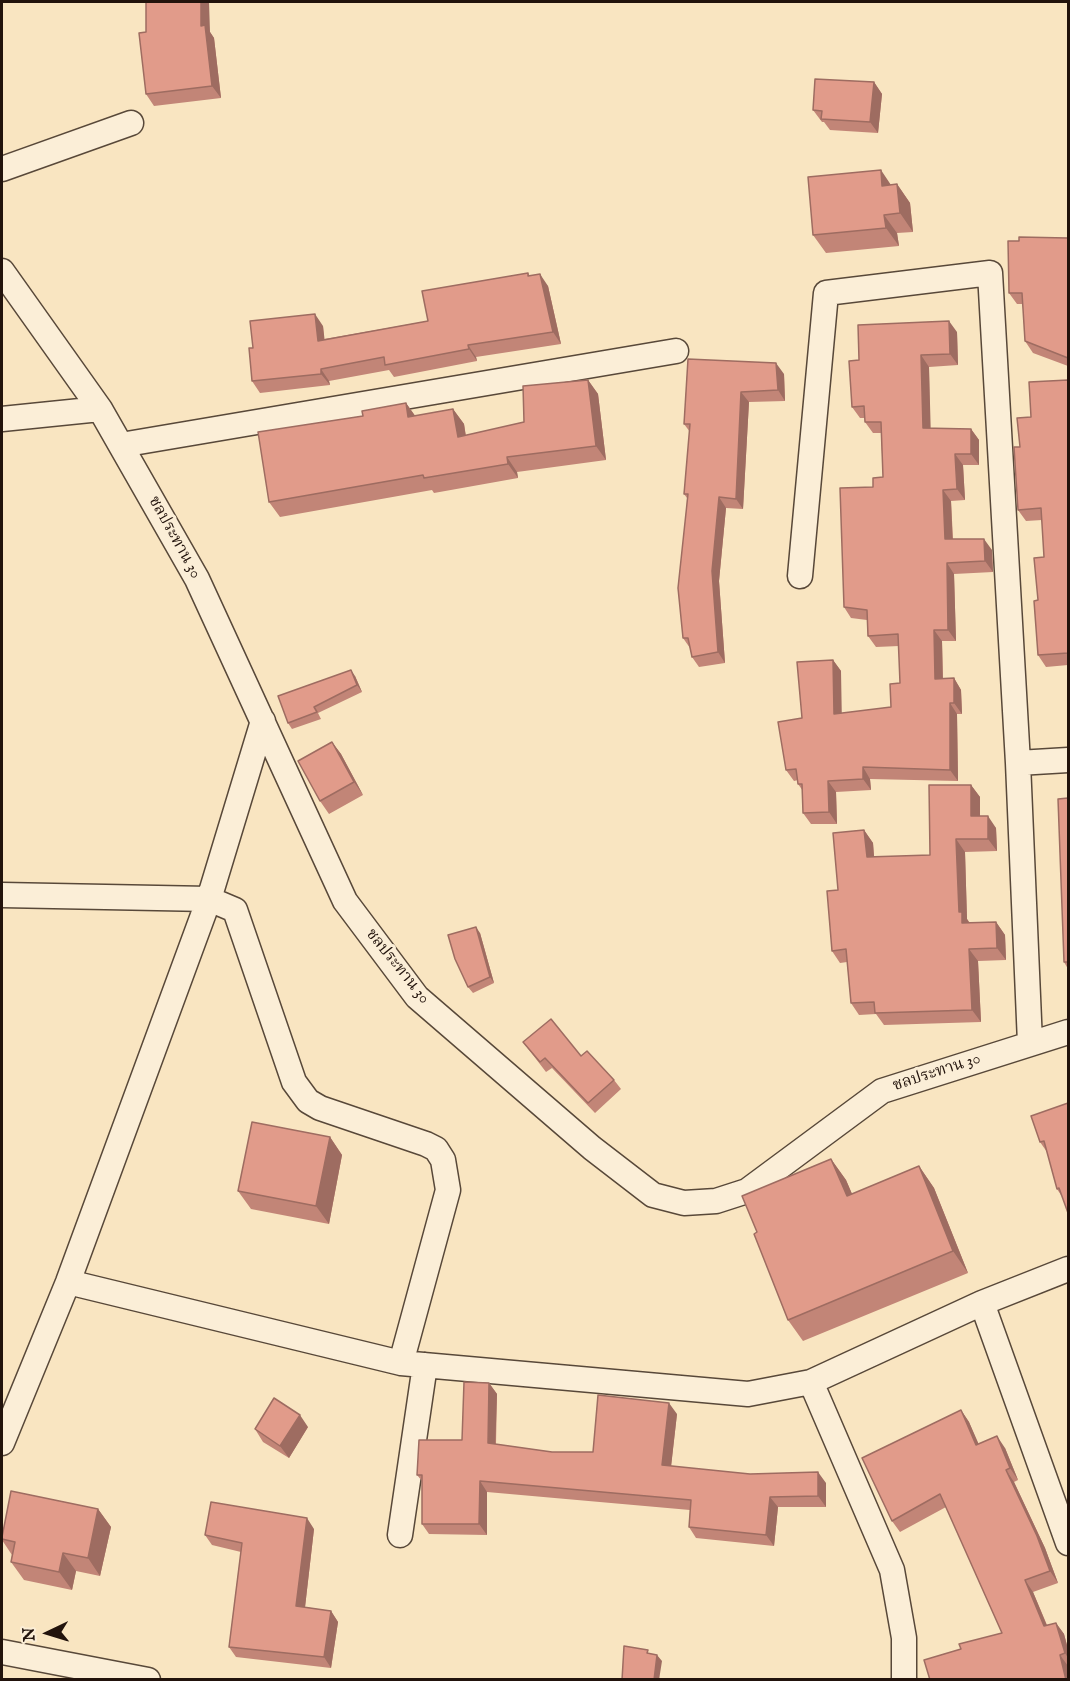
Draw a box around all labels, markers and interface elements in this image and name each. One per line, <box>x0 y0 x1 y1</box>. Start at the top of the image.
street label: ชลประทาน 30 <box>144 494 204 582</box>
street label: ชลประทาน 30 <box>361 926 433 1008</box>
street label: ชลประทาน 30 <box>891 1050 983 1096</box>
north arrow <box>18 1603 78 1663</box>
text: N <box>20 1627 41 1642</box>

